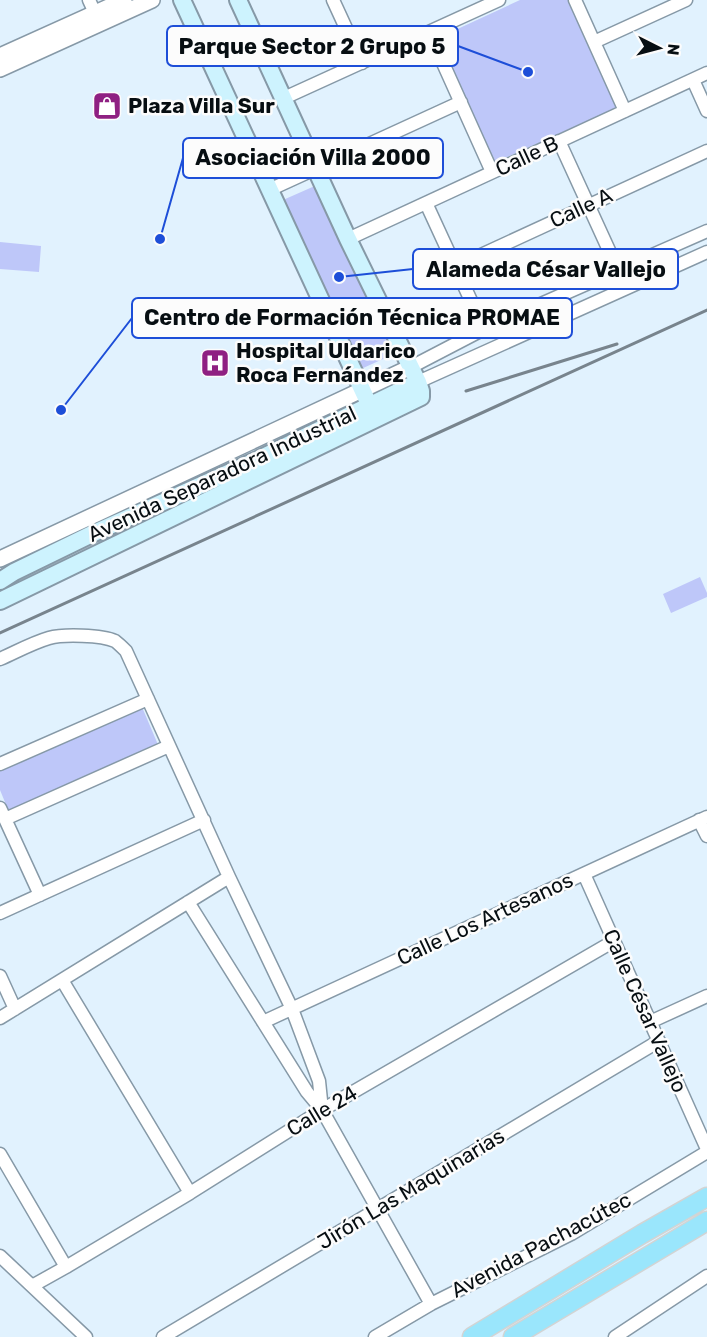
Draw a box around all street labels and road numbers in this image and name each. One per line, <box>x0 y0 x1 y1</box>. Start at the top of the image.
street label: Calle B <box>491 130 562 181</box>
street label: Calle A <box>545 182 616 233</box>
street label: Avenida Separadora Industrial <box>84 400 360 547</box>
street label: Calle Los Artesanos <box>393 867 577 970</box>
street label: Calle César Vallejo <box>598 925 693 1096</box>
street label: Calle 24 <box>282 1080 362 1141</box>
street label: Jirón Las Maquinarias <box>313 1123 509 1254</box>
street label: Avenida Pachacútec <box>447 1187 635 1303</box>

